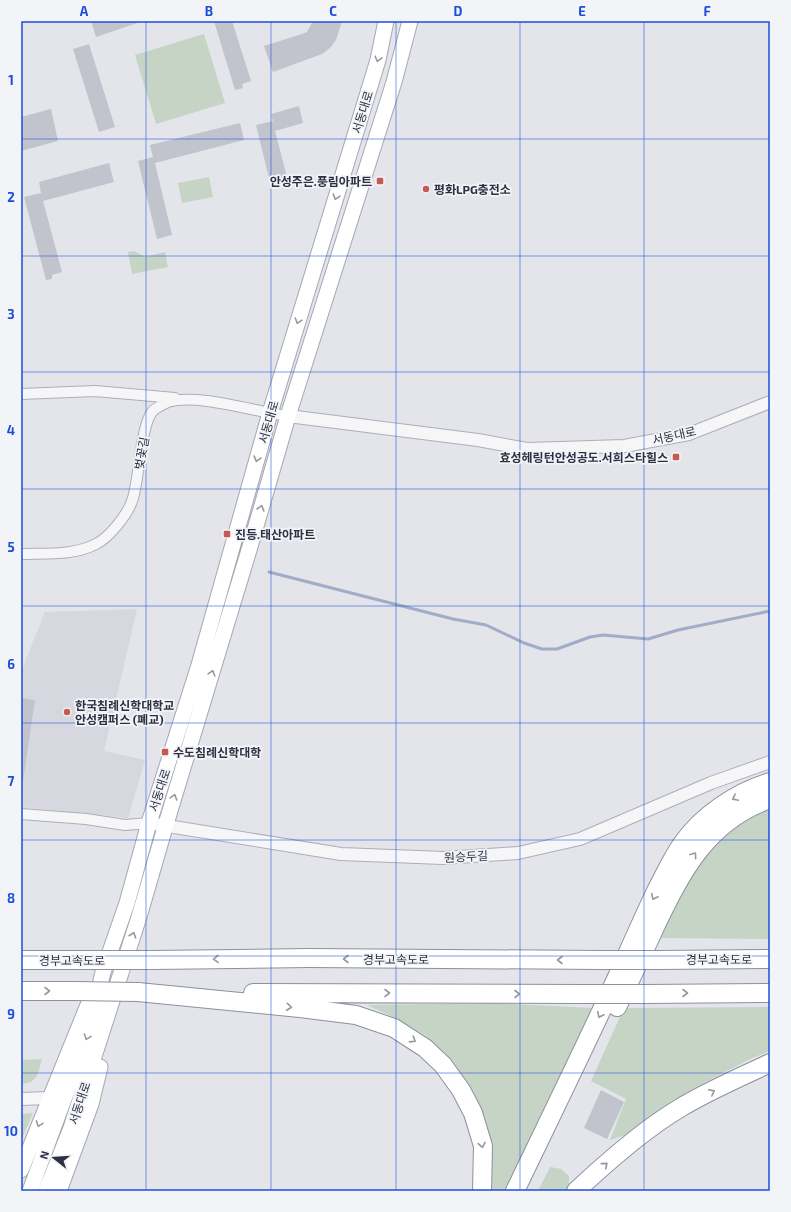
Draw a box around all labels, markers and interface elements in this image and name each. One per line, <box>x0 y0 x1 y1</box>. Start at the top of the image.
text: A <box>80 3 89 19</box>
text: B <box>205 3 213 19</box>
text: C <box>329 3 337 19</box>
text: D <box>454 3 463 19</box>
text: E <box>578 3 586 19</box>
text: F <box>703 3 711 19</box>
one-way arrow <box>374 56 382 62</box>
text: 1 <box>8 72 14 88</box>
street label: 서동대로 <box>349 89 375 135</box>
place label: 안성주은.풍림아파트 <box>270 174 372 188</box>
marker: 안성주은.풍림아파트 <box>375 176 385 186</box>
place label: 평화LPG충전소 <box>434 182 511 196</box>
marker: 평화LPG충전소 <box>421 184 431 194</box>
text: 2 <box>7 189 15 205</box>
one-way arrow <box>332 193 341 200</box>
text: 3 <box>7 306 15 322</box>
one-way arrow <box>294 318 303 325</box>
street label: 서동대로 <box>255 399 281 445</box>
text: 4 <box>7 422 15 438</box>
street label: 서동대로 <box>651 423 697 447</box>
street label: 벚꽃길 <box>131 435 151 471</box>
place label: 효성헤링턴안성공도.서희스타힐스 <box>499 450 668 464</box>
marker: 효성헤링턴안성공도.서희스타힐스 <box>671 452 681 462</box>
one-way arrow <box>253 456 262 463</box>
one-way arrow <box>256 505 265 512</box>
place label: 진등.태산아파트 <box>235 527 315 541</box>
marker: 진등.태산아파트 <box>222 529 232 539</box>
text: 5 <box>7 539 15 555</box>
text: 6 <box>7 656 15 672</box>
one-way arrow <box>207 669 216 676</box>
place label: 한국침례신학대학교 안성캠퍼스 (폐교) <box>75 698 174 726</box>
marker: 한국침례신학대학교 안성캠퍼스 (폐교) <box>62 707 72 717</box>
place label: 수도침례신학대학 <box>173 745 261 759</box>
marker: 수도침례신학대학 <box>160 747 170 757</box>
street label: 서동대로 <box>146 767 172 813</box>
text: 7 <box>8 773 15 789</box>
one-way arrow <box>731 793 739 801</box>
one-way arrow <box>169 794 178 801</box>
street label: 원승두길 <box>444 848 488 864</box>
one-way arrow <box>689 853 696 860</box>
text: 8 <box>7 890 15 906</box>
one-way arrow <box>651 892 659 900</box>
one-way arrow <box>128 932 137 939</box>
street label: 경부고속도로 <box>363 952 429 966</box>
street label: 경부고속도로 <box>686 952 752 966</box>
street label: 경부고속도로 <box>39 953 105 967</box>
one-way arrow <box>213 955 219 964</box>
one-way arrow <box>343 955 349 963</box>
one-way arrow <box>557 956 563 964</box>
one-way arrow <box>44 987 50 995</box>
one-way arrow <box>384 989 390 997</box>
one-way arrow <box>682 989 688 998</box>
one-way arrow <box>514 990 520 998</box>
one-way arrow <box>286 1002 292 1011</box>
text: 9 <box>7 1006 15 1022</box>
one-way arrow <box>597 1010 605 1018</box>
one-way arrow <box>83 1033 92 1040</box>
one-way arrow <box>409 1035 416 1043</box>
street label: 서동대로 <box>66 1080 92 1126</box>
one-way arrow <box>708 1089 715 1097</box>
one-way arrow <box>36 1120 44 1127</box>
text: 10 <box>4 1123 18 1139</box>
north arrow <box>34 1138 74 1178</box>
one-way arrow <box>477 1142 486 1148</box>
text: N <box>37 1149 51 1161</box>
one-way arrow <box>600 1162 607 1169</box>

